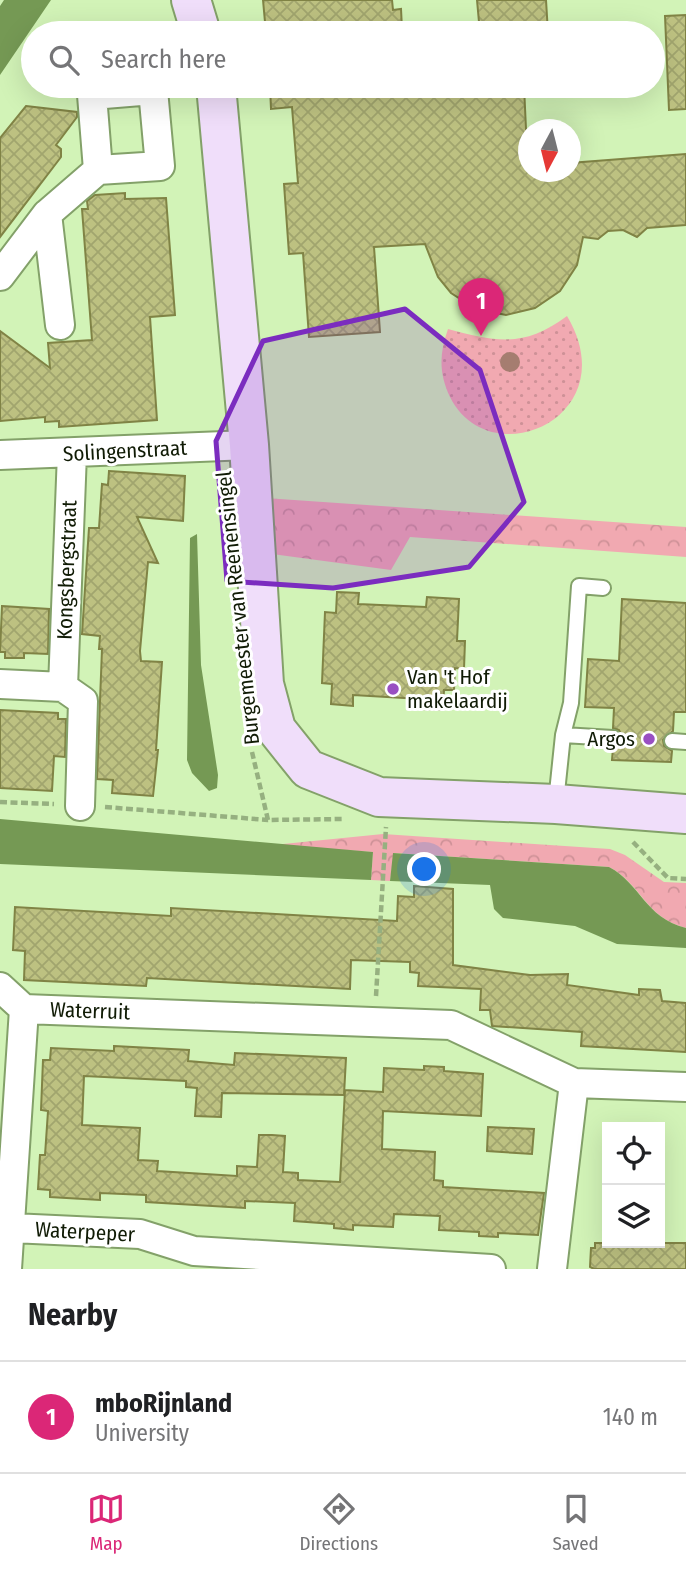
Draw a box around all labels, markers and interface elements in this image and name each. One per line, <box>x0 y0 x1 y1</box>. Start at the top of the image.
search box <box>21 21 665 98</box>
icon: search <box>45 41 83 79</box>
text: Search here <box>101 44 226 75</box>
north arrow <box>518 119 581 182</box>
pin: 1 <box>458 278 504 336</box>
street label: Solingenstraat <box>62 435 188 467</box>
street label: Burgemeester van Reenensingel <box>211 469 265 746</box>
street label: Kongsbergstraat <box>52 500 82 640</box>
place label: Van 't Hof makelaardij <box>407 664 508 714</box>
marker: Van 't Hof makelaardij <box>385 681 401 697</box>
place label: Argos <box>587 726 635 752</box>
marker: Argos <box>641 731 657 747</box>
your location <box>407 852 441 886</box>
street label: Waterruit <box>50 997 131 1025</box>
map controls <box>602 1122 665 1248</box>
button: locate <box>602 1122 665 1185</box>
button: layers <box>602 1185 665 1248</box>
street label: Waterpeper <box>34 1216 136 1248</box>
text: Nearby <box>28 1297 117 1333</box>
text: mboRijnland <box>95 1388 232 1419</box>
text: 1 <box>46 1403 56 1431</box>
text: 140 m <box>603 1403 658 1431</box>
text: University <box>95 1419 189 1447</box>
tab: Map <box>87 1490 125 1555</box>
tab: Directions <box>299 1490 378 1555</box>
tab: Saved <box>552 1490 599 1555</box>

